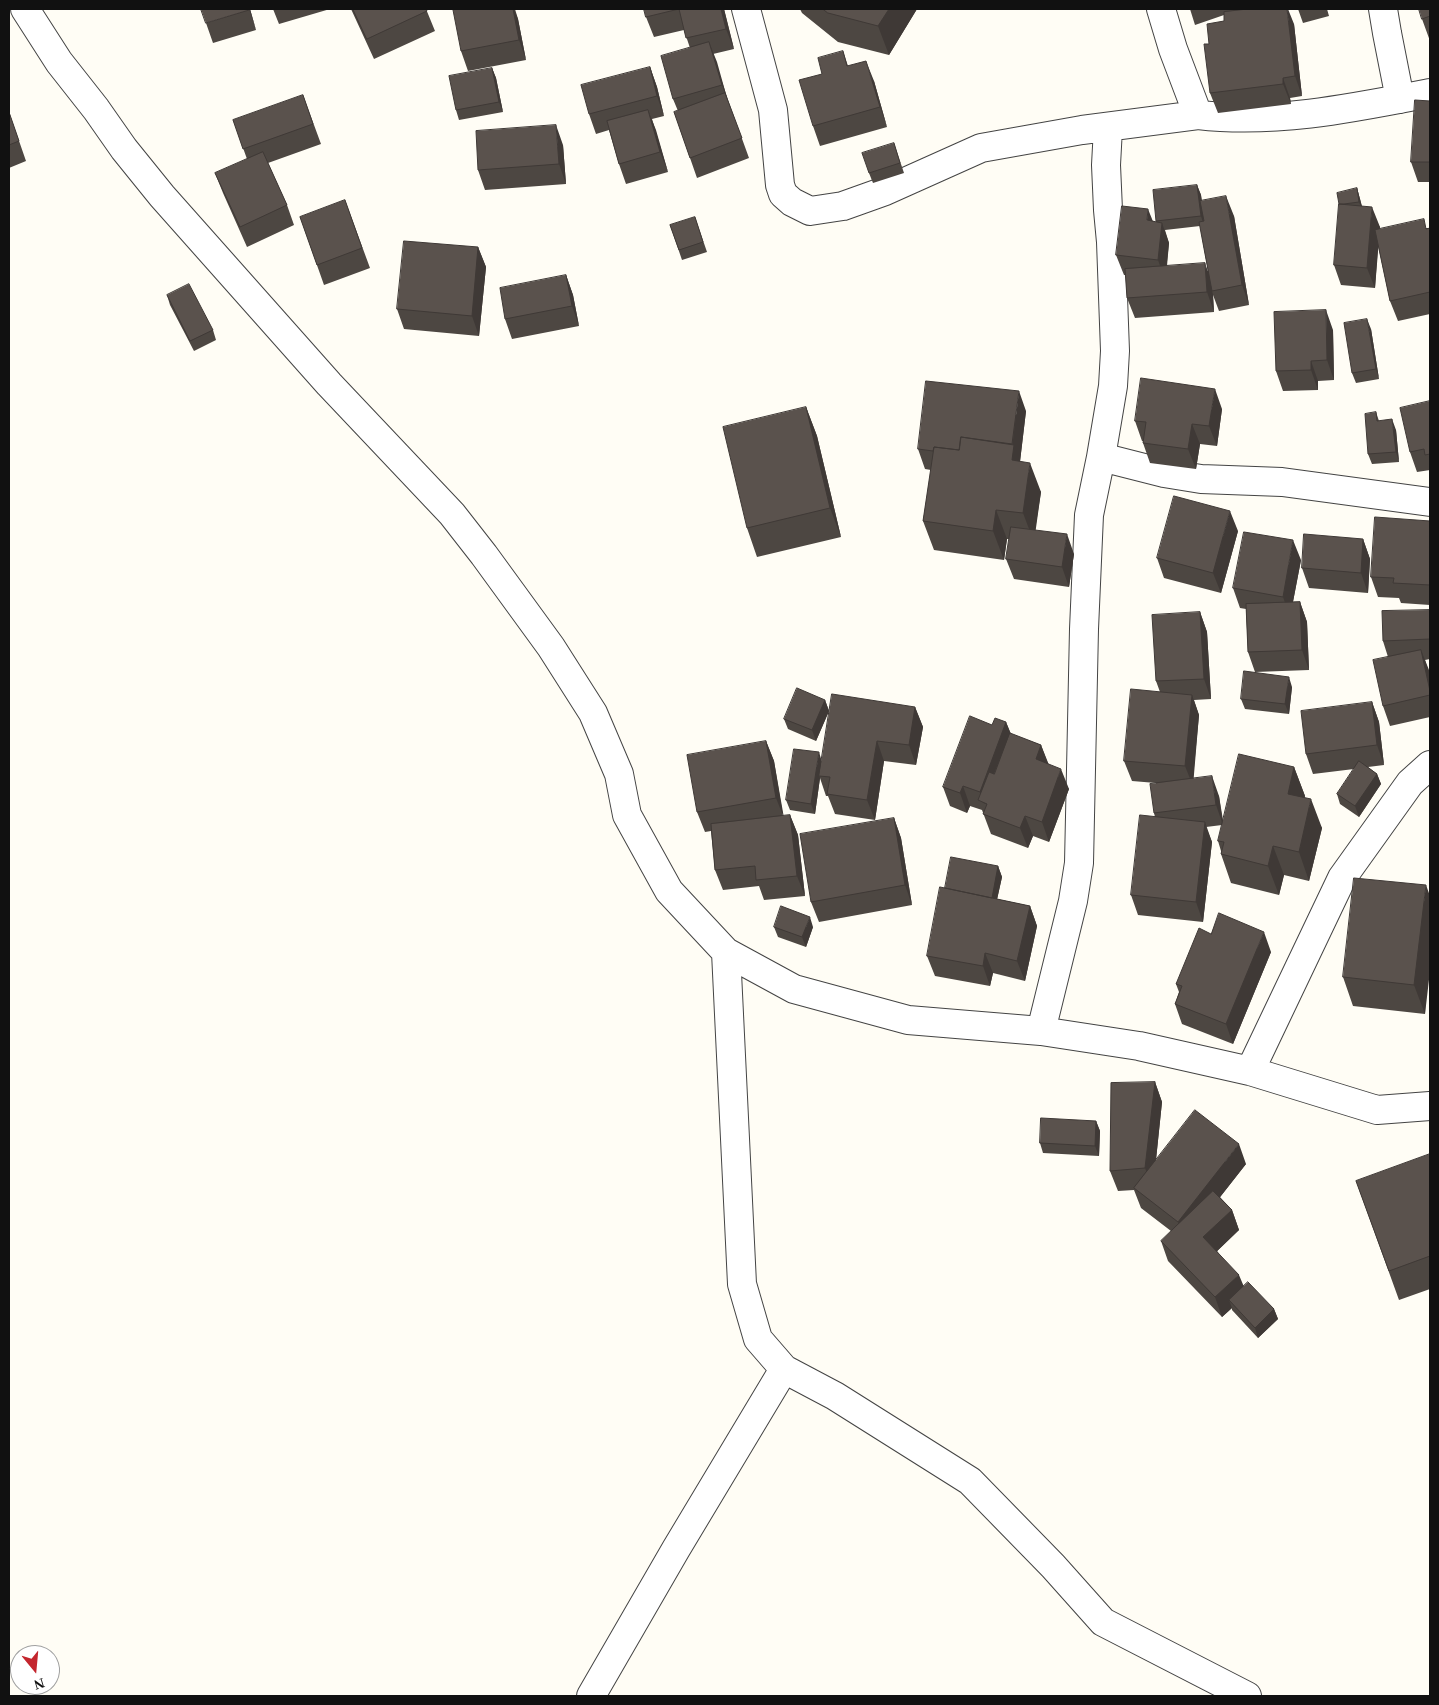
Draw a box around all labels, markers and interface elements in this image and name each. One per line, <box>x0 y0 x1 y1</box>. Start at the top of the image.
north arrow <box>10 1645 60 1695</box>
text: N <box>32 1675 46 1693</box>

